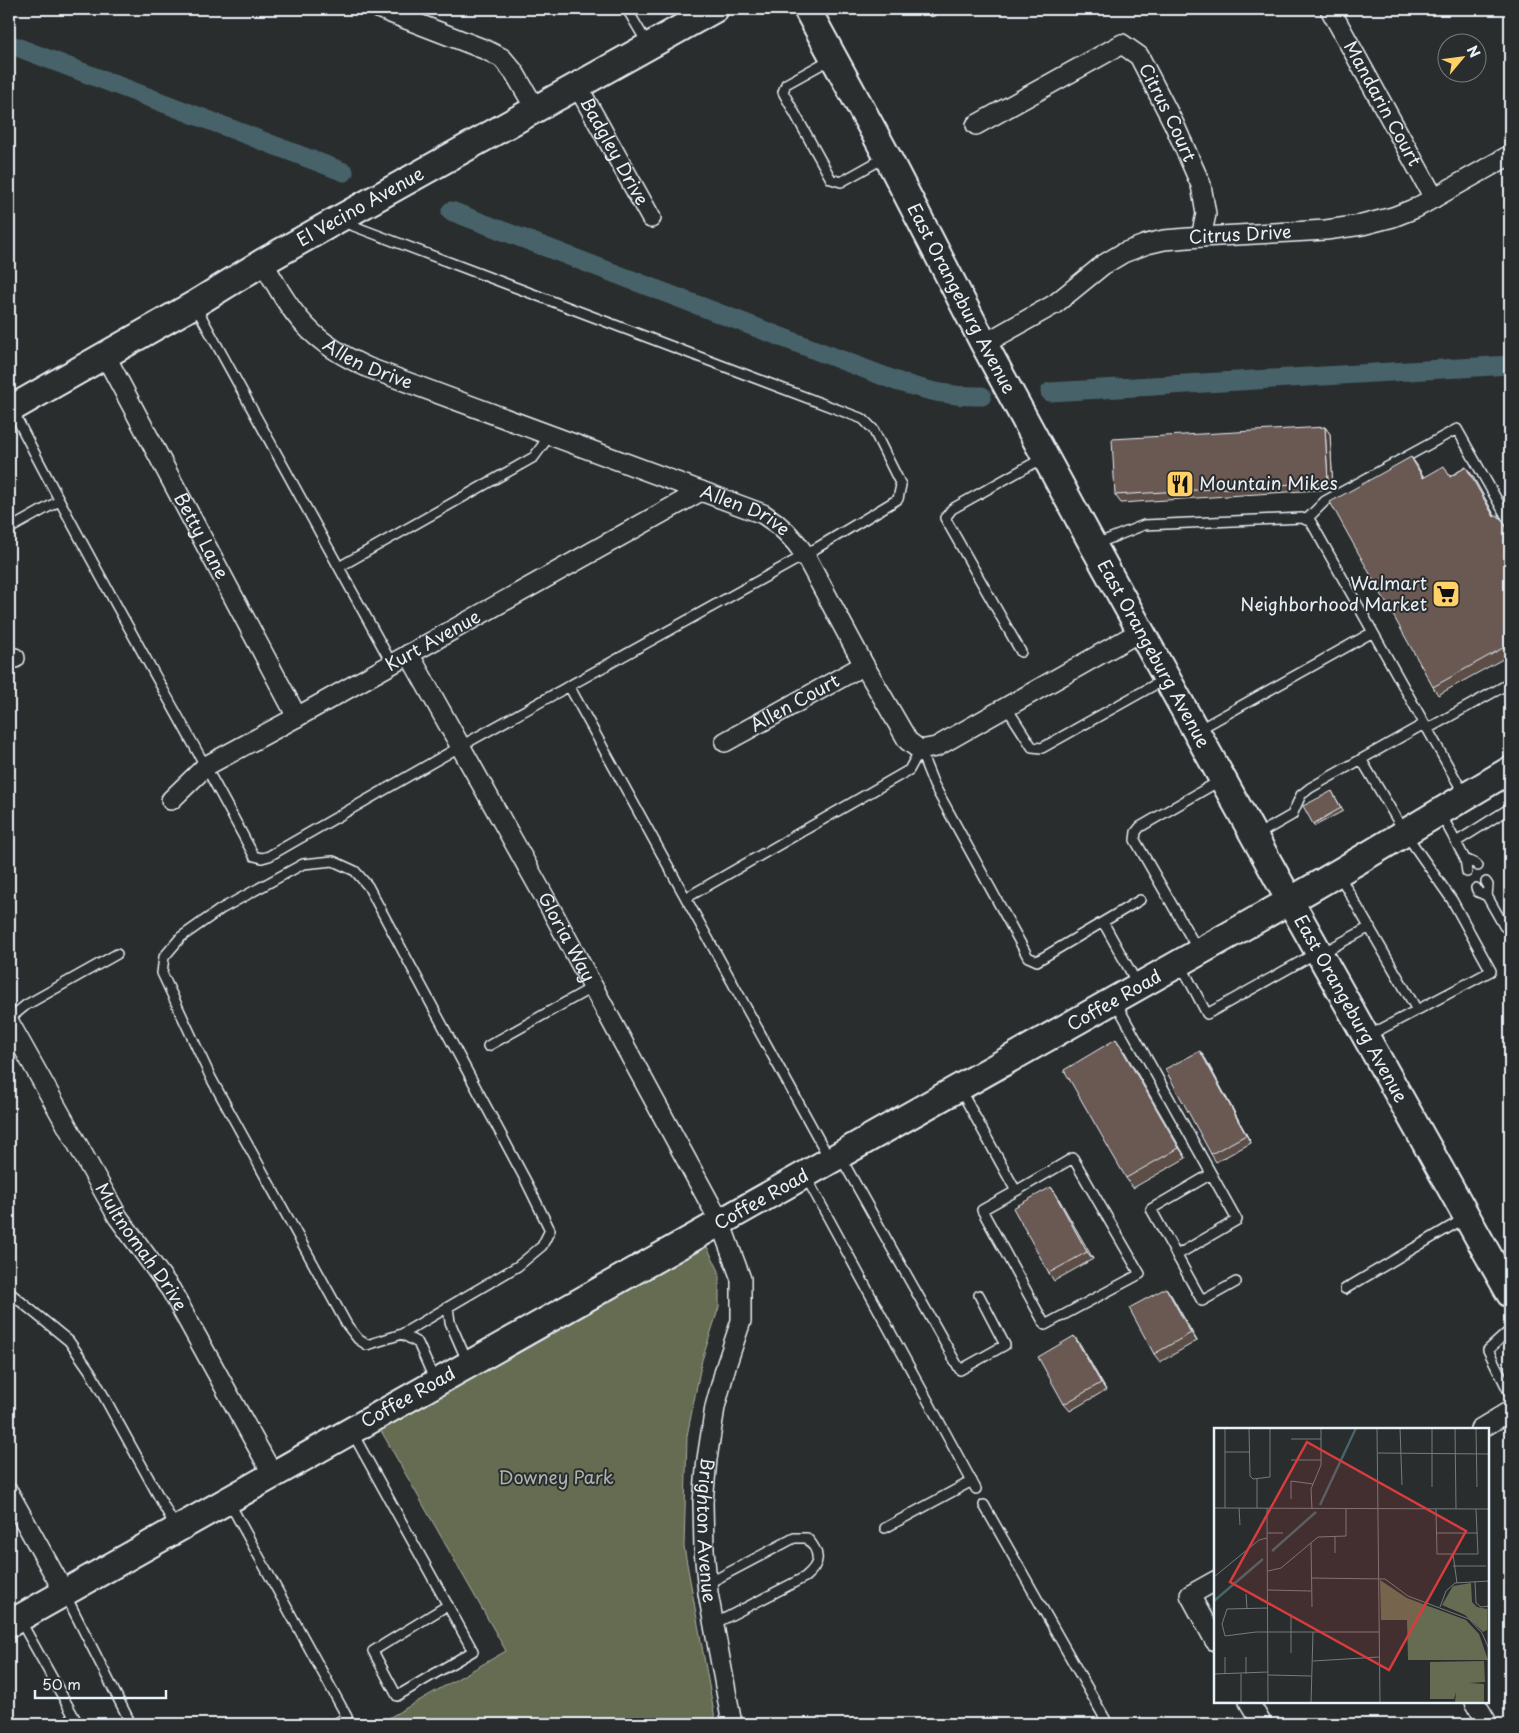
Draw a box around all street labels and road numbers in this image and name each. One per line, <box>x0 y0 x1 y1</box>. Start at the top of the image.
street label: Mandarin Court <box>1338 35 1429 170</box>
street label: Citrus Court <box>1133 58 1204 166</box>
street label: Badgley Drive <box>574 91 656 210</box>
street label: El Vecino Avenue <box>291 159 429 252</box>
street label: East Orangeburg Avenue <box>901 198 1023 398</box>
street label: Citrus Drive <box>1188 217 1292 250</box>
street label: Allen Drive <box>318 331 417 395</box>
street label: Allen Drive <box>697 477 797 541</box>
street label: Betty Lane <box>168 487 236 584</box>
street label: East Orangeburg Avenue <box>1092 554 1218 752</box>
street label: Kurt Avenue <box>380 602 485 677</box>
street label: Allen Court <box>745 666 844 738</box>
street label: Gloria Way <box>532 887 603 986</box>
street label: East Orangeburg Avenue <box>1288 909 1415 1107</box>
street label: Coffee Road <box>1061 962 1166 1037</box>
street label: Coffee Road <box>708 1161 813 1236</box>
street label: Multnomah Drive <box>89 1177 195 1315</box>
street label: Coffee Road <box>355 1359 460 1434</box>
street label: Brighton Avenue <box>691 1456 725 1605</box>

